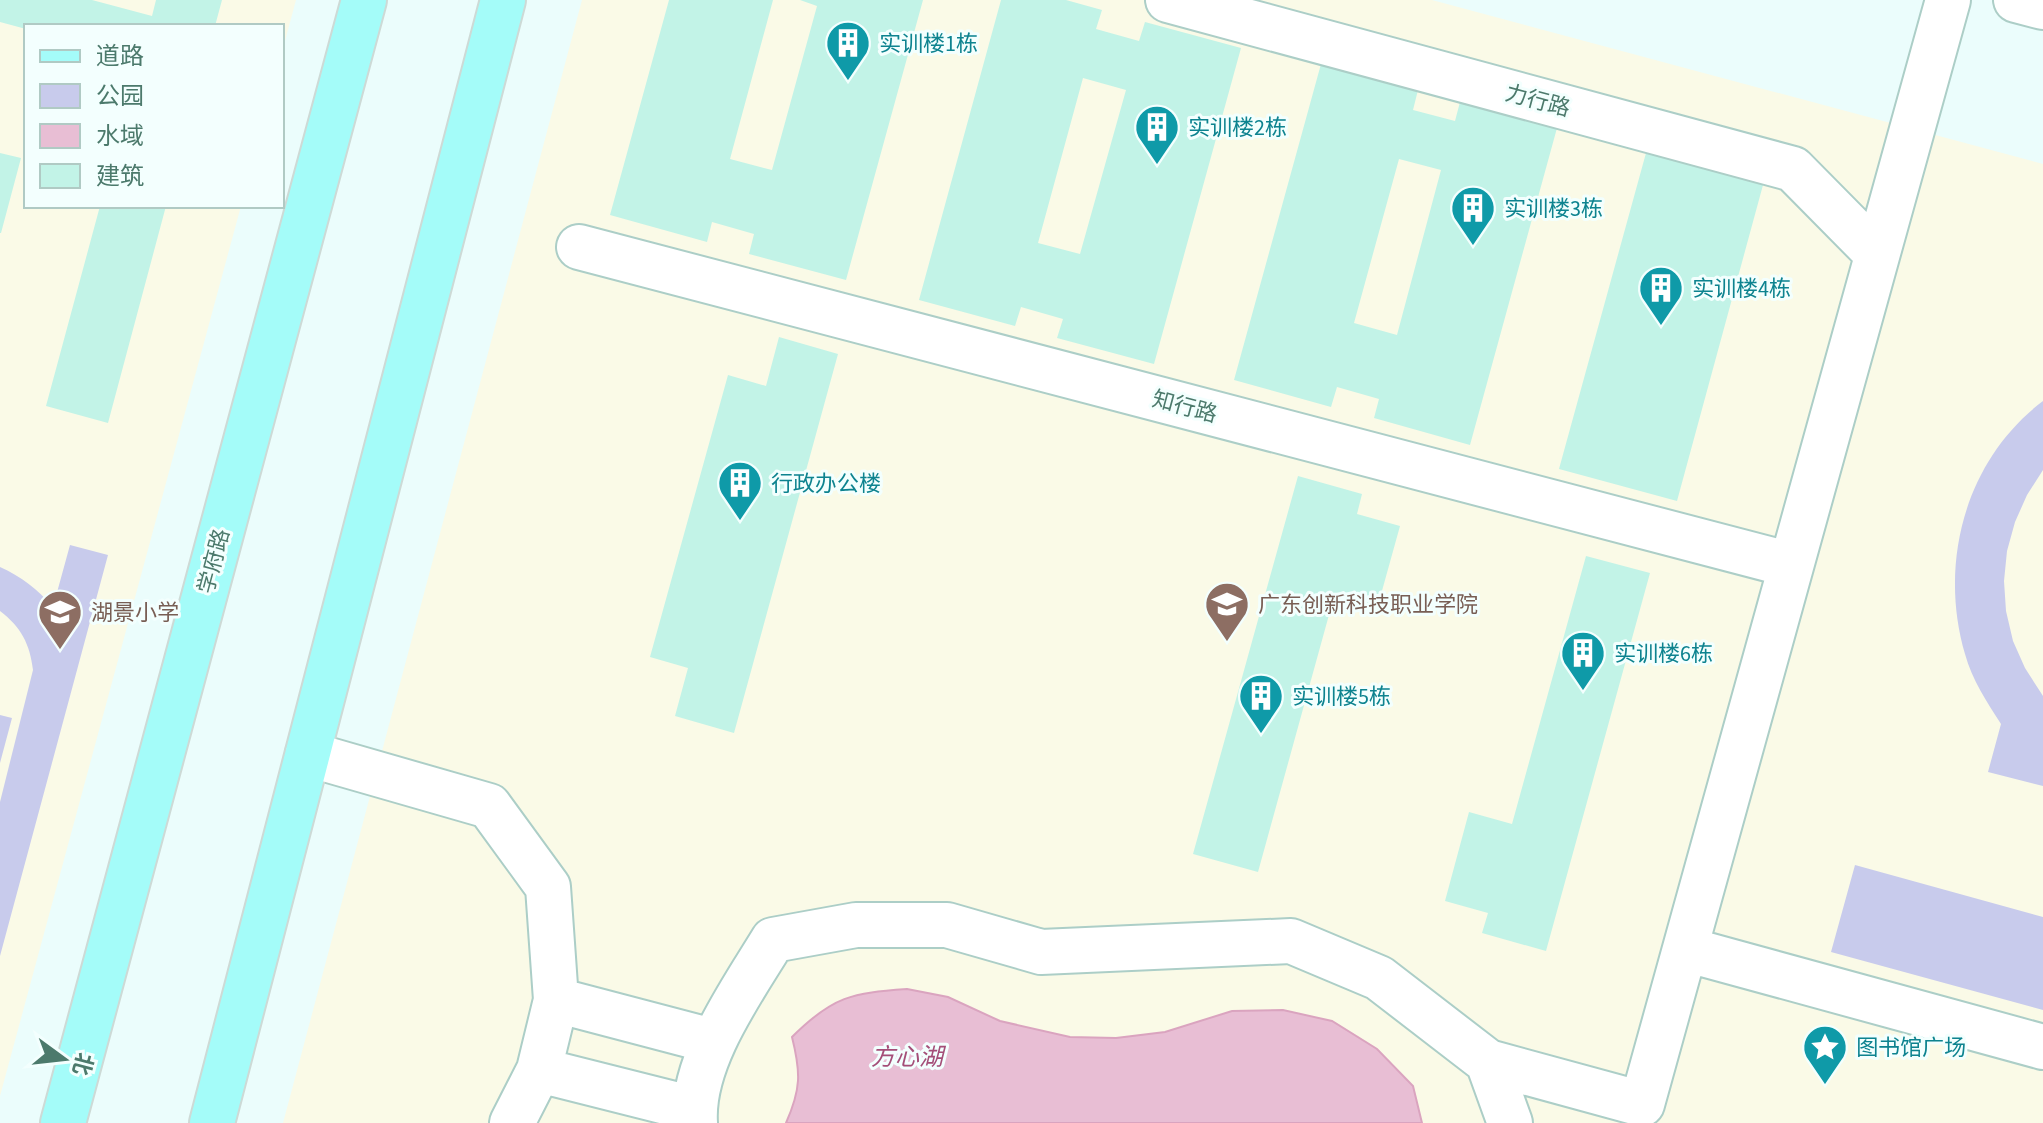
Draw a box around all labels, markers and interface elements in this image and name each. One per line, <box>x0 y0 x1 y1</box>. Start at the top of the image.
building icon: 实训楼1栋 <box>824 19 872 82</box>
legend <box>24 24 284 208</box>
place label: 实训楼1栋 <box>879 28 978 60</box>
text: 道路 <box>96 39 144 74</box>
street label: 力行路 <box>1502 77 1574 125</box>
text: 公园 <box>96 79 144 114</box>
building icon: 实训楼2栋 <box>1133 103 1181 166</box>
place label: 实训楼2栋 <box>1188 112 1287 144</box>
text: 水域 <box>96 119 144 154</box>
text: 建筑 <box>96 159 144 194</box>
building icon: 实训楼3栋 <box>1449 184 1497 247</box>
place label: 实训楼3栋 <box>1504 193 1603 225</box>
building icon: 实训楼4栋 <box>1637 264 1685 327</box>
place label: 实训楼4栋 <box>1692 273 1791 305</box>
street label: 知行路 <box>1149 383 1221 431</box>
building icon: 行政办公楼 <box>716 459 764 522</box>
place label: 行政办公楼 <box>771 468 881 500</box>
street label: 学府路 <box>190 525 238 597</box>
school or university icon: 广东创新科技职业学院 <box>1203 580 1251 643</box>
school or university icon: 湖景小学 <box>36 588 84 651</box>
place label: 广东创新科技职业学院 <box>1258 589 1478 621</box>
place label: 湖景小学 <box>91 597 179 629</box>
building icon: 实训楼6栋 <box>1559 629 1607 692</box>
place label: 实训楼6栋 <box>1614 638 1713 670</box>
building icon: 实训楼5栋 <box>1237 672 1285 735</box>
place label: 实训楼5栋 <box>1292 681 1391 713</box>
north arrow <box>24 1019 104 1099</box>
place icon: 图书馆广场 <box>1801 1023 1849 1086</box>
place label: 图书馆广场 <box>1856 1032 1966 1064</box>
water label: 方心湖 <box>871 1040 947 1075</box>
text: 北 <box>64 1049 101 1079</box>

